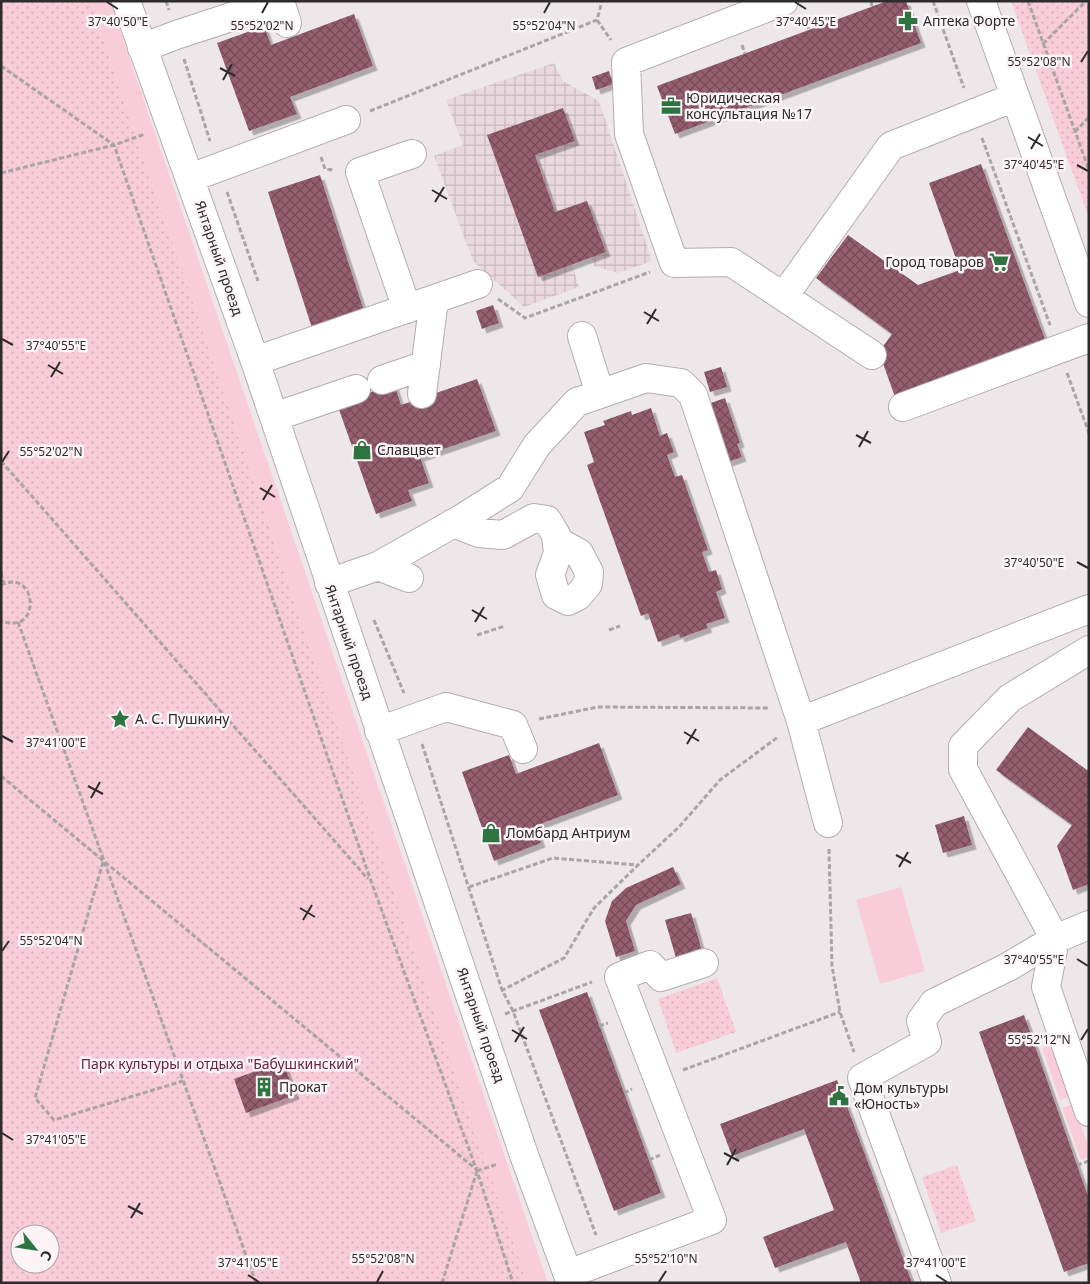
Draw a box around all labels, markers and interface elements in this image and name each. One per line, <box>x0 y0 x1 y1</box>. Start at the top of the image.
pharmacy icon: Аптека Форте <box>897 10 919 32</box>
place label: Аптека Форте <box>923 11 1016 30</box>
text: 37°40'50"E <box>88 13 148 30</box>
text: 37°40'45"E <box>776 13 836 30</box>
text: 55°52'02"N <box>230 17 294 34</box>
text: 55°52'04"N <box>512 17 576 34</box>
text: 55°52'08"N <box>1007 53 1071 70</box>
place label: Юридическая консультация №17 <box>686 88 812 123</box>
office icon: Юридическая консультация №17 <box>660 95 682 117</box>
text: 37°40'45"E <box>1004 156 1064 173</box>
street label: Янтарный проезд <box>191 198 248 318</box>
supermarket icon: Город товаров <box>988 251 1010 273</box>
place label: Город товаров <box>885 252 984 271</box>
text: 37°40'55"E <box>26 337 86 354</box>
shop icon: Славцвет <box>351 439 373 461</box>
place label: Славцвет <box>377 440 441 459</box>
text: 55°52'02"N <box>19 443 83 460</box>
text: 37°40'50"E <box>1004 554 1064 571</box>
street label: Янтарный проезд <box>321 582 378 702</box>
place icon: А. С. Пушкину <box>109 708 131 730</box>
place label: А. С. Пушкину <box>135 709 230 728</box>
text: 37°41'00"E <box>26 734 86 751</box>
shop icon: Ломбард Антриум <box>480 822 502 844</box>
place label: Ломбард Антриум <box>506 823 631 842</box>
text: 55°52'04"N <box>19 932 83 949</box>
text: 37°40'55"E <box>1004 951 1064 968</box>
street label: Янтарный проезд <box>453 965 510 1085</box>
text: 55°52'12"N <box>1007 1031 1071 1048</box>
park label: Парк культуры и отдыха "Бабушкинский" <box>81 1054 359 1073</box>
building icon: Прокат <box>253 1076 275 1098</box>
place label: Прокат <box>279 1077 328 1096</box>
place label: Дом культуры «Юность» <box>854 1078 949 1113</box>
public building icon: Дом культуры «Юность» <box>828 1085 850 1107</box>
text: 37°41'05"E <box>26 1131 86 1148</box>
north arrow <box>10 1224 60 1274</box>
text: С <box>36 1247 57 1264</box>
text: 55°52'08"N <box>351 1250 415 1267</box>
text: 55°52'10"N <box>634 1250 698 1267</box>
text: 37°41'05"E <box>218 1254 278 1271</box>
text: 37°41'00"E <box>906 1254 966 1271</box>

